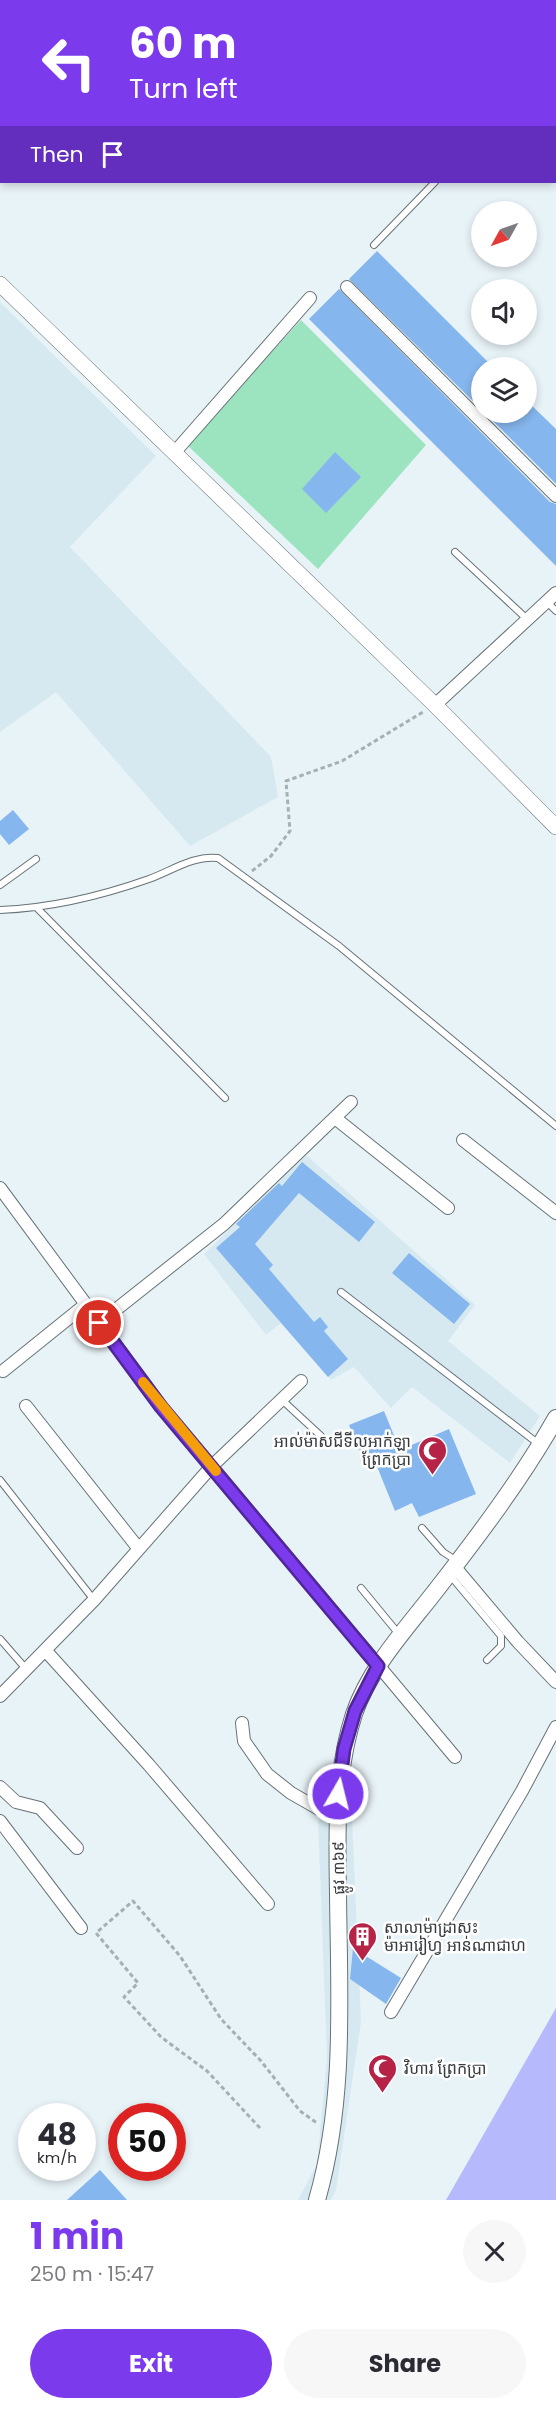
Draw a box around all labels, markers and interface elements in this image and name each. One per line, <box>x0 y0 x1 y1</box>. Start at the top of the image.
text: 60 m <box>129 14 237 73</box>
icon: left <box>30 24 108 102</box>
text: Turn left <box>129 70 238 107</box>
icon: arrive <box>96 138 129 171</box>
text: Then <box>30 139 84 170</box>
north arrow <box>471 201 537 267</box>
map controls <box>471 201 537 423</box>
button: sound <box>471 279 537 345</box>
button: layers <box>471 357 537 423</box>
pin <box>73 1297 124 1348</box>
icon: arrive <box>82 1306 115 1339</box>
place label: អាល់ម៉ាសជីទីលអាក់ឡា ព្រែកប្រា <box>274 1430 411 1471</box>
mosque icon: អាល់ម៉ាសជីទីលអាក់ឡា ព្រែកប្រា <box>416 1434 448 1476</box>
position arrow <box>306 1762 370 1826</box>
street label: ផ្លូវ ៣៦៩ <box>327 1841 353 1895</box>
place label: សាលាម៉ាដ្រាសះ ម៉ាអារៀហ្វ អាន់ណាជាហ <box>384 1916 526 1957</box>
building icon: សាលាម៉ាដ្រាសះ ម៉ាអារៀហ្វ អាន់ណាជាហ <box>347 1920 379 1962</box>
mosque icon: វិហារ ព្រែកប្រា <box>367 2052 399 2094</box>
place label: វិហារ ព្រែកប្រា <box>403 2057 486 2080</box>
speed limit sign: 50 <box>108 2103 186 2181</box>
text: 48 <box>37 2113 77 2156</box>
text: km/h <box>37 2147 77 2168</box>
text: 1 min <box>30 2211 124 2262</box>
button: close <box>463 2220 526 2283</box>
text: 250 m · 15:47 <box>30 2260 154 2288</box>
button: Exit <box>30 2329 272 2398</box>
button: Share <box>284 2329 526 2398</box>

